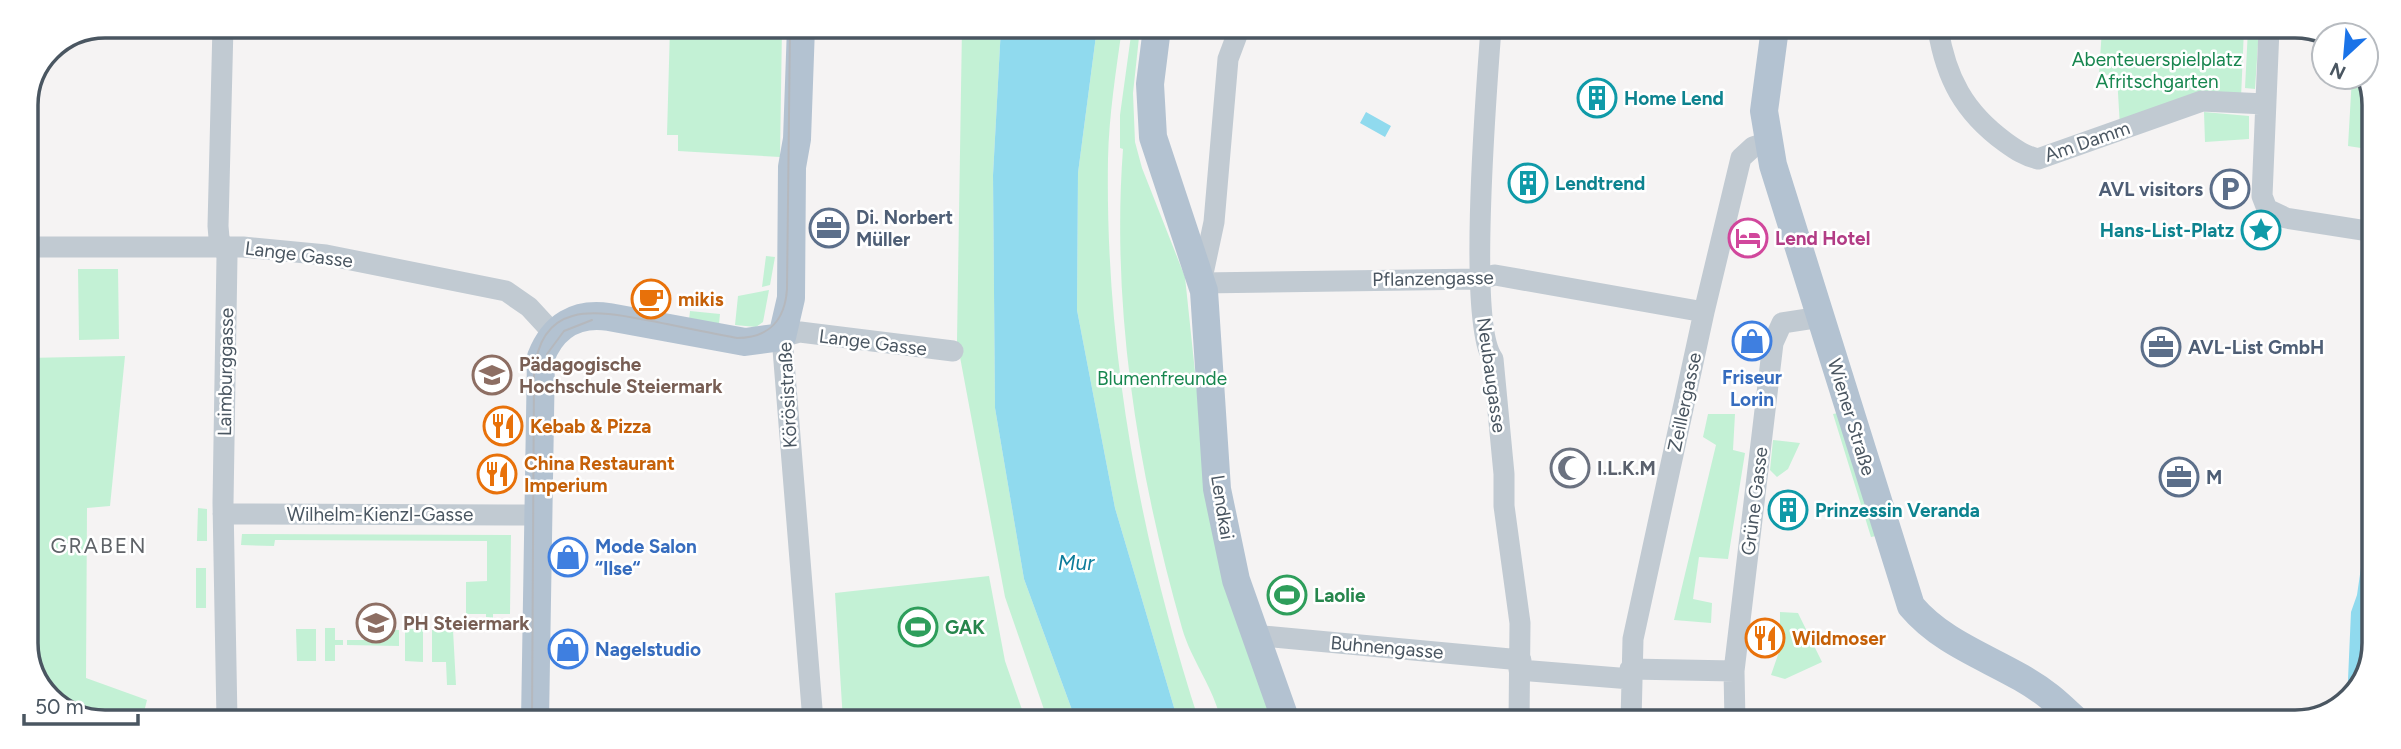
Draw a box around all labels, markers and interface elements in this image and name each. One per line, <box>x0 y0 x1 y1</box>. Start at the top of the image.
north arrow <box>2310 21 2380 91</box>
park label: Abenteuerspielplatz Afritschgarten <box>2072 48 2242 93</box>
text: N <box>2326 57 2349 84</box>
building icon: Home Lend <box>1576 77 1618 119</box>
place label: Home Lend <box>1624 87 1724 110</box>
street label: Am Damm <box>2041 116 2133 167</box>
building icon: Lendtrend <box>1507 162 1549 204</box>
parking icon: AVL visitors <box>2209 168 2251 210</box>
place label: Lendtrend <box>1555 172 1645 195</box>
place label: AVL visitors <box>2099 178 2203 201</box>
place label: Di. Norbert Müller <box>856 206 953 251</box>
office icon: Di. Norbert Müller <box>808 207 850 249</box>
place icon: Hans-List-Platz <box>2240 209 2282 251</box>
hotel icon: Lend Hotel <box>1727 217 1769 259</box>
place label: Hans-List-Platz <box>2100 219 2234 242</box>
place label: Lend Hotel <box>1775 227 1870 250</box>
street label: Lange Gasse <box>244 236 354 273</box>
street label: Pflanzengasse <box>1372 266 1494 291</box>
cafe icon: mikis <box>630 278 672 320</box>
place label: mikis <box>678 288 724 311</box>
street label: Laimburggasse <box>213 308 238 436</box>
street label: Neubaugasse <box>1472 316 1511 434</box>
shop icon: Friseur Lorin <box>1731 320 1773 362</box>
street label: Lange Gasse <box>818 324 928 361</box>
office icon: AVL-List GmbH <box>2140 326 2182 368</box>
place label: AVL-List GmbH <box>2188 336 2324 359</box>
street label: Körösistraße <box>773 341 802 449</box>
street label: Zeillergasse <box>1663 350 1706 454</box>
place label: Pädagogische Hochschule Steiermark <box>519 353 723 398</box>
school or university icon: Pädagogische Hochschule Steiermark <box>471 354 513 396</box>
street label: Wiener Straße <box>1823 356 1880 478</box>
place label: Friseur Lorin <box>1722 366 1782 411</box>
park label: Blumenfreunde <box>1097 367 1227 390</box>
restaurant icon: Kebab & Pizza <box>482 405 524 447</box>
place label: Kebab & Pizza <box>530 415 651 438</box>
street label: Grüne Gasse <box>1736 445 1773 557</box>
mosque icon: I.L.K.M <box>1549 447 1591 489</box>
place label: China Restaurant Imperium <box>524 452 675 497</box>
restaurant icon: China Restaurant Imperium <box>476 453 518 495</box>
office icon: M <box>2158 456 2200 498</box>
place label: I.L.K.M <box>1597 457 1656 480</box>
place label: M <box>2206 466 2222 489</box>
street label: Lendkai <box>1206 473 1239 541</box>
building icon: Prinzessin Veranda <box>1767 489 1809 531</box>
place label: Prinzessin Veranda <box>1815 499 1980 522</box>
street label: Wilhelm-Kienzl-Gasse <box>287 503 473 526</box>
district label: GRABEN <box>51 533 147 558</box>
place label: Mode Salon “Ilse“ <box>595 535 697 580</box>
shop icon: Mode Salon “Ilse“ <box>547 536 589 578</box>
water label: Mur <box>1058 550 1095 575</box>
sports icon: Laolie <box>1266 574 1308 616</box>
place label: Laolie <box>1314 584 1366 607</box>
school or university icon: PH Steiermark <box>355 602 397 644</box>
sports icon: GAK <box>897 606 939 648</box>
place label: PH Steiermark <box>403 612 530 635</box>
place label: GAK <box>945 616 985 639</box>
restaurant icon: Wildmoser <box>1744 617 1786 659</box>
place label: Wildmoser <box>1792 627 1886 650</box>
shop icon: Nagelstudio <box>547 628 589 670</box>
street label: Buhnengasse <box>1330 631 1444 664</box>
place label: Nagelstudio <box>595 638 701 661</box>
scale bar <box>24 682 138 726</box>
text: 50 m <box>35 694 84 719</box>

